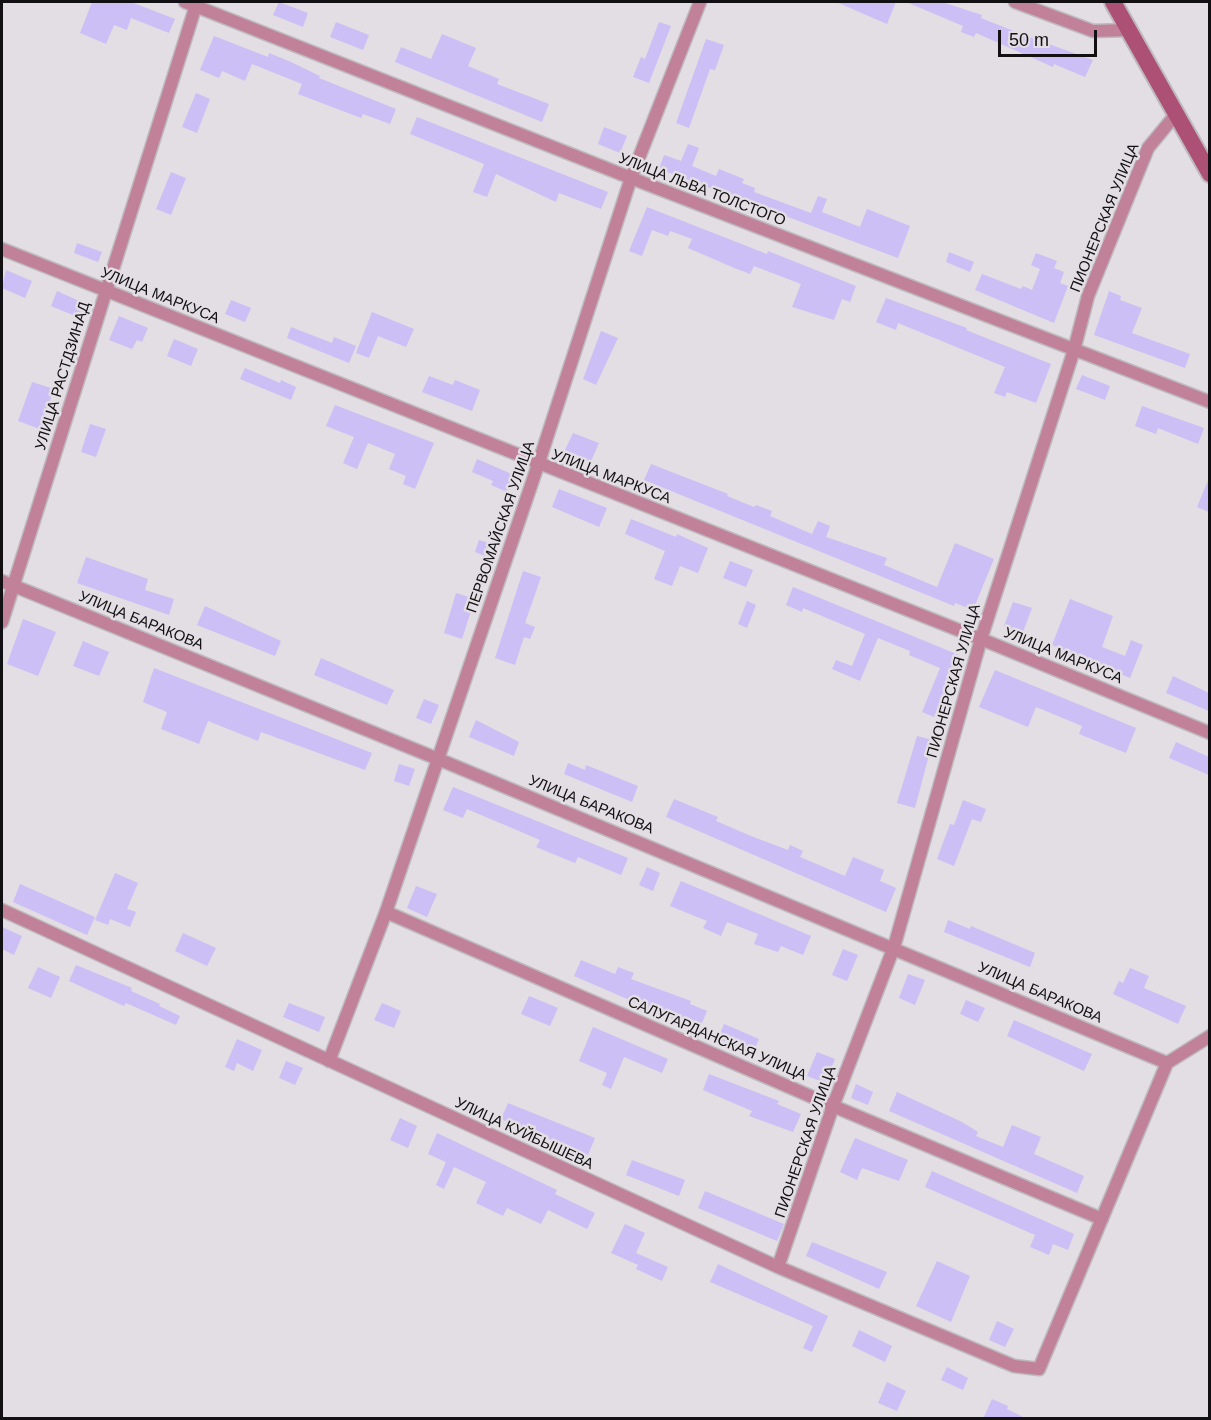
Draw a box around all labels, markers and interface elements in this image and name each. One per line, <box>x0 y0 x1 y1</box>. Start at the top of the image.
scale bar <box>1001 18 1100 56</box>
text: 50 m <box>1009 30 1049 50</box>
street label: ПИОНЕРСКАЯ УЛИЦА <box>1067 141 1143 295</box>
street label: УЛИЦА ЛЬВА ТОЛСТОГО <box>616 150 788 230</box>
street label: УЛИЦА МАРКУСА <box>98 264 222 328</box>
street label: УЛИЦА РАСТДЗИНАД <box>32 300 94 452</box>
street label: ПЕРВОМАЙСКАЯ УЛИЦА <box>463 439 539 615</box>
street label: УЛИЦА МАРКУСА <box>549 446 673 508</box>
street label: УЛИЦА БАРАКОВА <box>76 588 206 654</box>
street label: ПИОНЕРСКАЯ УЛИЦА <box>923 602 985 760</box>
street label: УЛИЦА МАРКУСА <box>1001 624 1125 688</box>
street label: УЛИЦА БАРАКОВА <box>526 772 656 838</box>
street label: УЛИЦА БАРАКОВА <box>975 959 1105 1027</box>
street label: САЛУГАРДАНСКАЯ УЛИЦА <box>625 993 809 1085</box>
street label: ПИОНЕРСКАЯ УЛИЦА <box>772 1064 840 1220</box>
street label: УЛИЦА КУЙБЫШЕВА <box>452 1094 596 1174</box>

